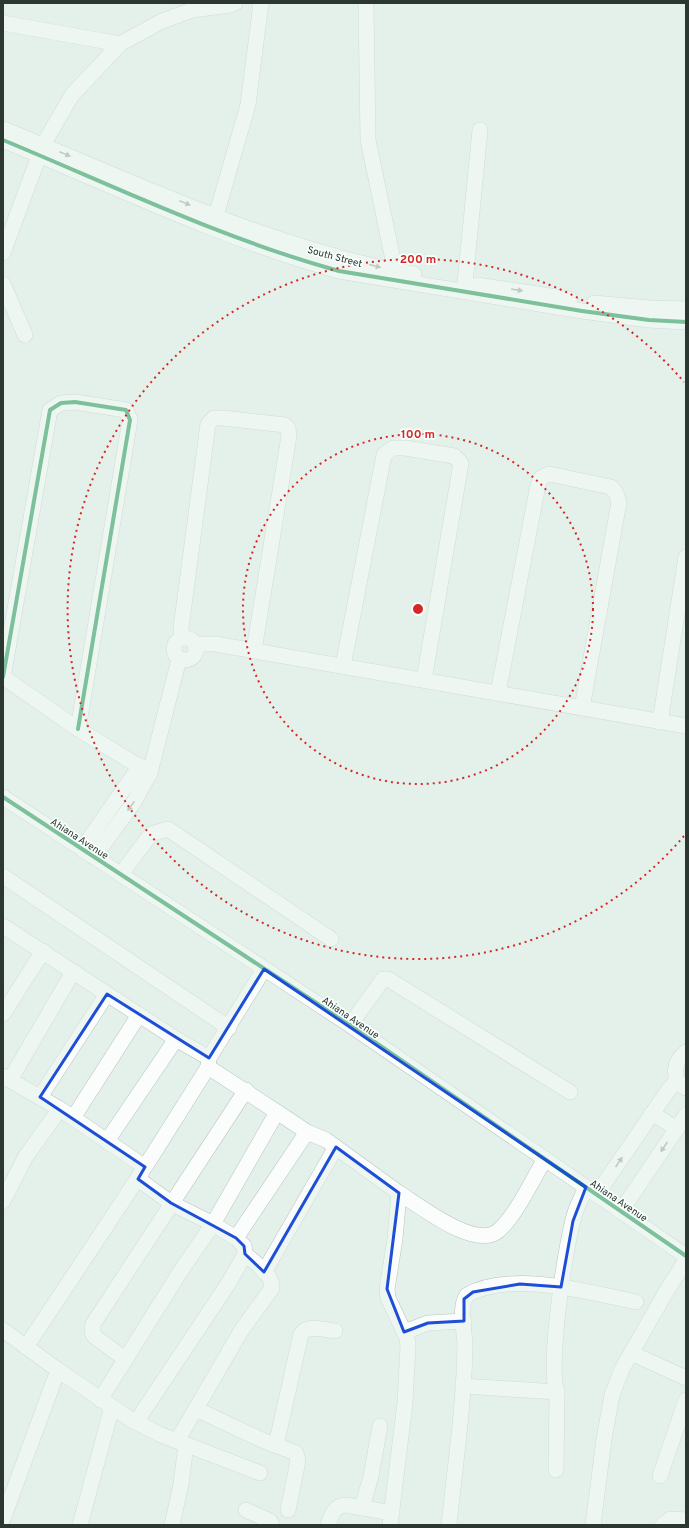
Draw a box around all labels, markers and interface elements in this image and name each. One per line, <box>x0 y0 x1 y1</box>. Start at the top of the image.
one-way arrow <box>60 151 72 157</box>
one-way arrow <box>180 201 192 207</box>
street label: South Street <box>306 244 364 271</box>
text: 200 m <box>400 252 436 268</box>
one-way arrow <box>369 263 381 269</box>
one-way arrow <box>511 287 523 293</box>
text: 100 m <box>401 427 435 443</box>
centre of rings <box>411 602 425 616</box>
one-way arrow <box>127 801 135 812</box>
street label: Ahiana Avenue <box>48 816 111 863</box>
street label: Ahiana Avenue <box>319 994 381 1042</box>
one-way arrow <box>660 1142 668 1153</box>
one-way arrow <box>615 1157 623 1167</box>
street label: Ahiana Avenue <box>587 1177 649 1225</box>

